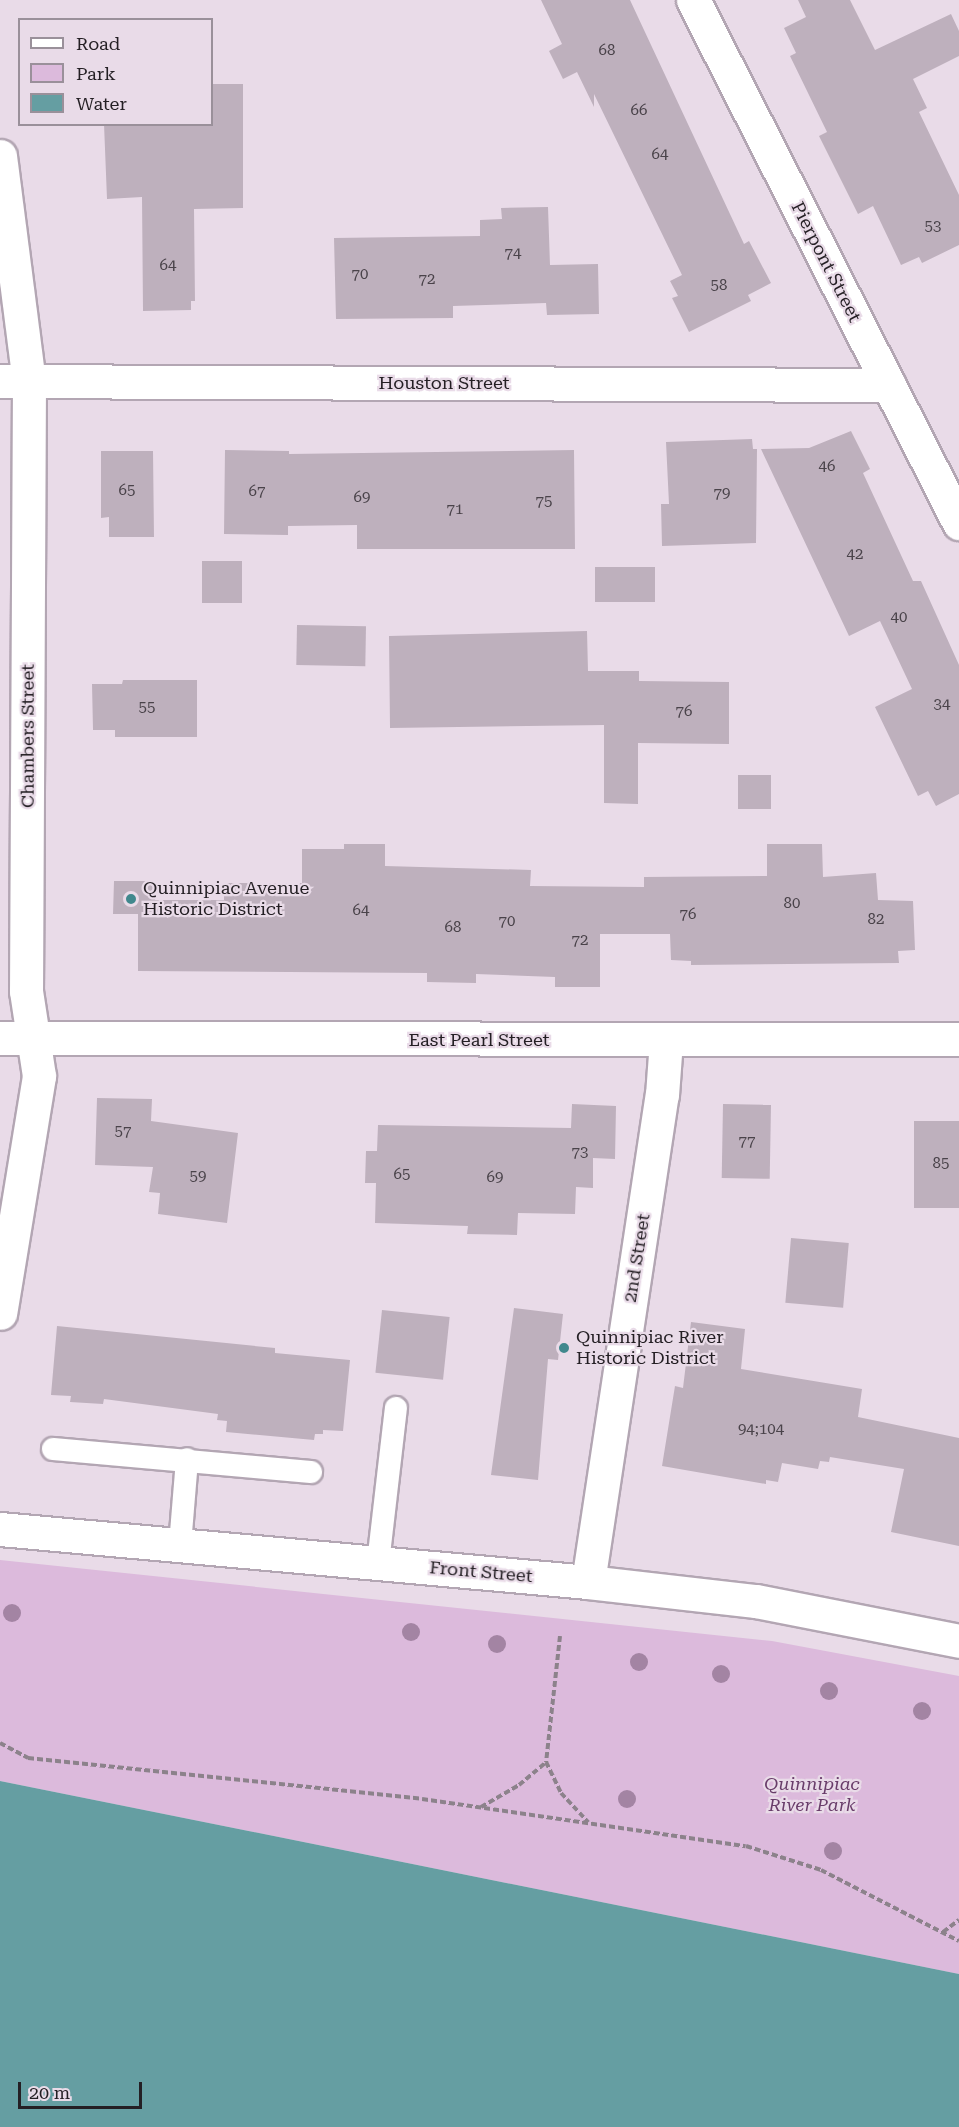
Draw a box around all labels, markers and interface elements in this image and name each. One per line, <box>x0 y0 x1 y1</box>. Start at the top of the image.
legend <box>18 18 213 126</box>
text: Road <box>76 33 120 54</box>
house number: 68 <box>599 42 615 60</box>
text: Park <box>76 63 116 84</box>
text: Water <box>76 93 127 114</box>
house number: 66 <box>631 102 647 120</box>
house number: 64 <box>652 146 668 164</box>
street label: Pierpont Street <box>786 198 866 326</box>
house number: 53 <box>925 218 941 236</box>
house number: 74 <box>505 245 521 263</box>
house number: 64 <box>160 257 176 275</box>
house number: 70 <box>352 266 368 284</box>
house number: 72 <box>419 271 435 289</box>
house number: 58 <box>711 277 727 295</box>
street label: Houston Street <box>378 372 510 394</box>
house number: 46 <box>819 458 835 476</box>
house number: 65 <box>119 482 135 500</box>
house number: 67 <box>249 483 265 501</box>
house number: 79 <box>714 485 730 503</box>
house number: 69 <box>354 489 370 507</box>
house number: 75 <box>536 493 552 511</box>
house number: 71 <box>447 501 463 519</box>
house number: 42 <box>847 546 863 564</box>
house number: 40 <box>891 609 907 627</box>
street label: Chambers Street <box>17 664 39 808</box>
house number: 34 <box>934 696 950 714</box>
house number: 55 <box>139 699 155 717</box>
house number: 76 <box>676 703 692 721</box>
place label: Quinnipiac Avenue Historic District <box>143 878 309 920</box>
marker: Quinnipiac Avenue Historic District <box>124 892 138 906</box>
house number: 80 <box>784 895 800 913</box>
house number: 64 <box>353 902 369 920</box>
house number: 76 <box>680 906 696 924</box>
house number: 82 <box>868 911 884 929</box>
house number: 70 <box>499 913 515 931</box>
house number: 68 <box>445 919 461 937</box>
house number: 72 <box>572 932 588 950</box>
street label: East Pearl Street <box>408 1029 550 1051</box>
house number: 57 <box>115 1123 131 1141</box>
house number: 77 <box>739 1133 755 1151</box>
house number: 73 <box>572 1144 588 1162</box>
house number: 85 <box>933 1155 949 1173</box>
house number: 65 <box>394 1166 410 1184</box>
house number: 59 <box>190 1168 206 1186</box>
house number: 69 <box>487 1169 503 1187</box>
street label: 2nd Street <box>619 1212 655 1304</box>
place label: Quinnipiac River Historic District <box>576 1327 724 1370</box>
marker: Quinnipiac River Historic District <box>557 1341 571 1355</box>
house number: 94;104 <box>738 1421 784 1439</box>
street label: Front Street <box>429 1557 533 1587</box>
park label: Quinnipiac River Park <box>764 1774 860 1816</box>
scale bar <box>21 2070 146 2108</box>
text: 20 m <box>29 2082 70 2103</box>

